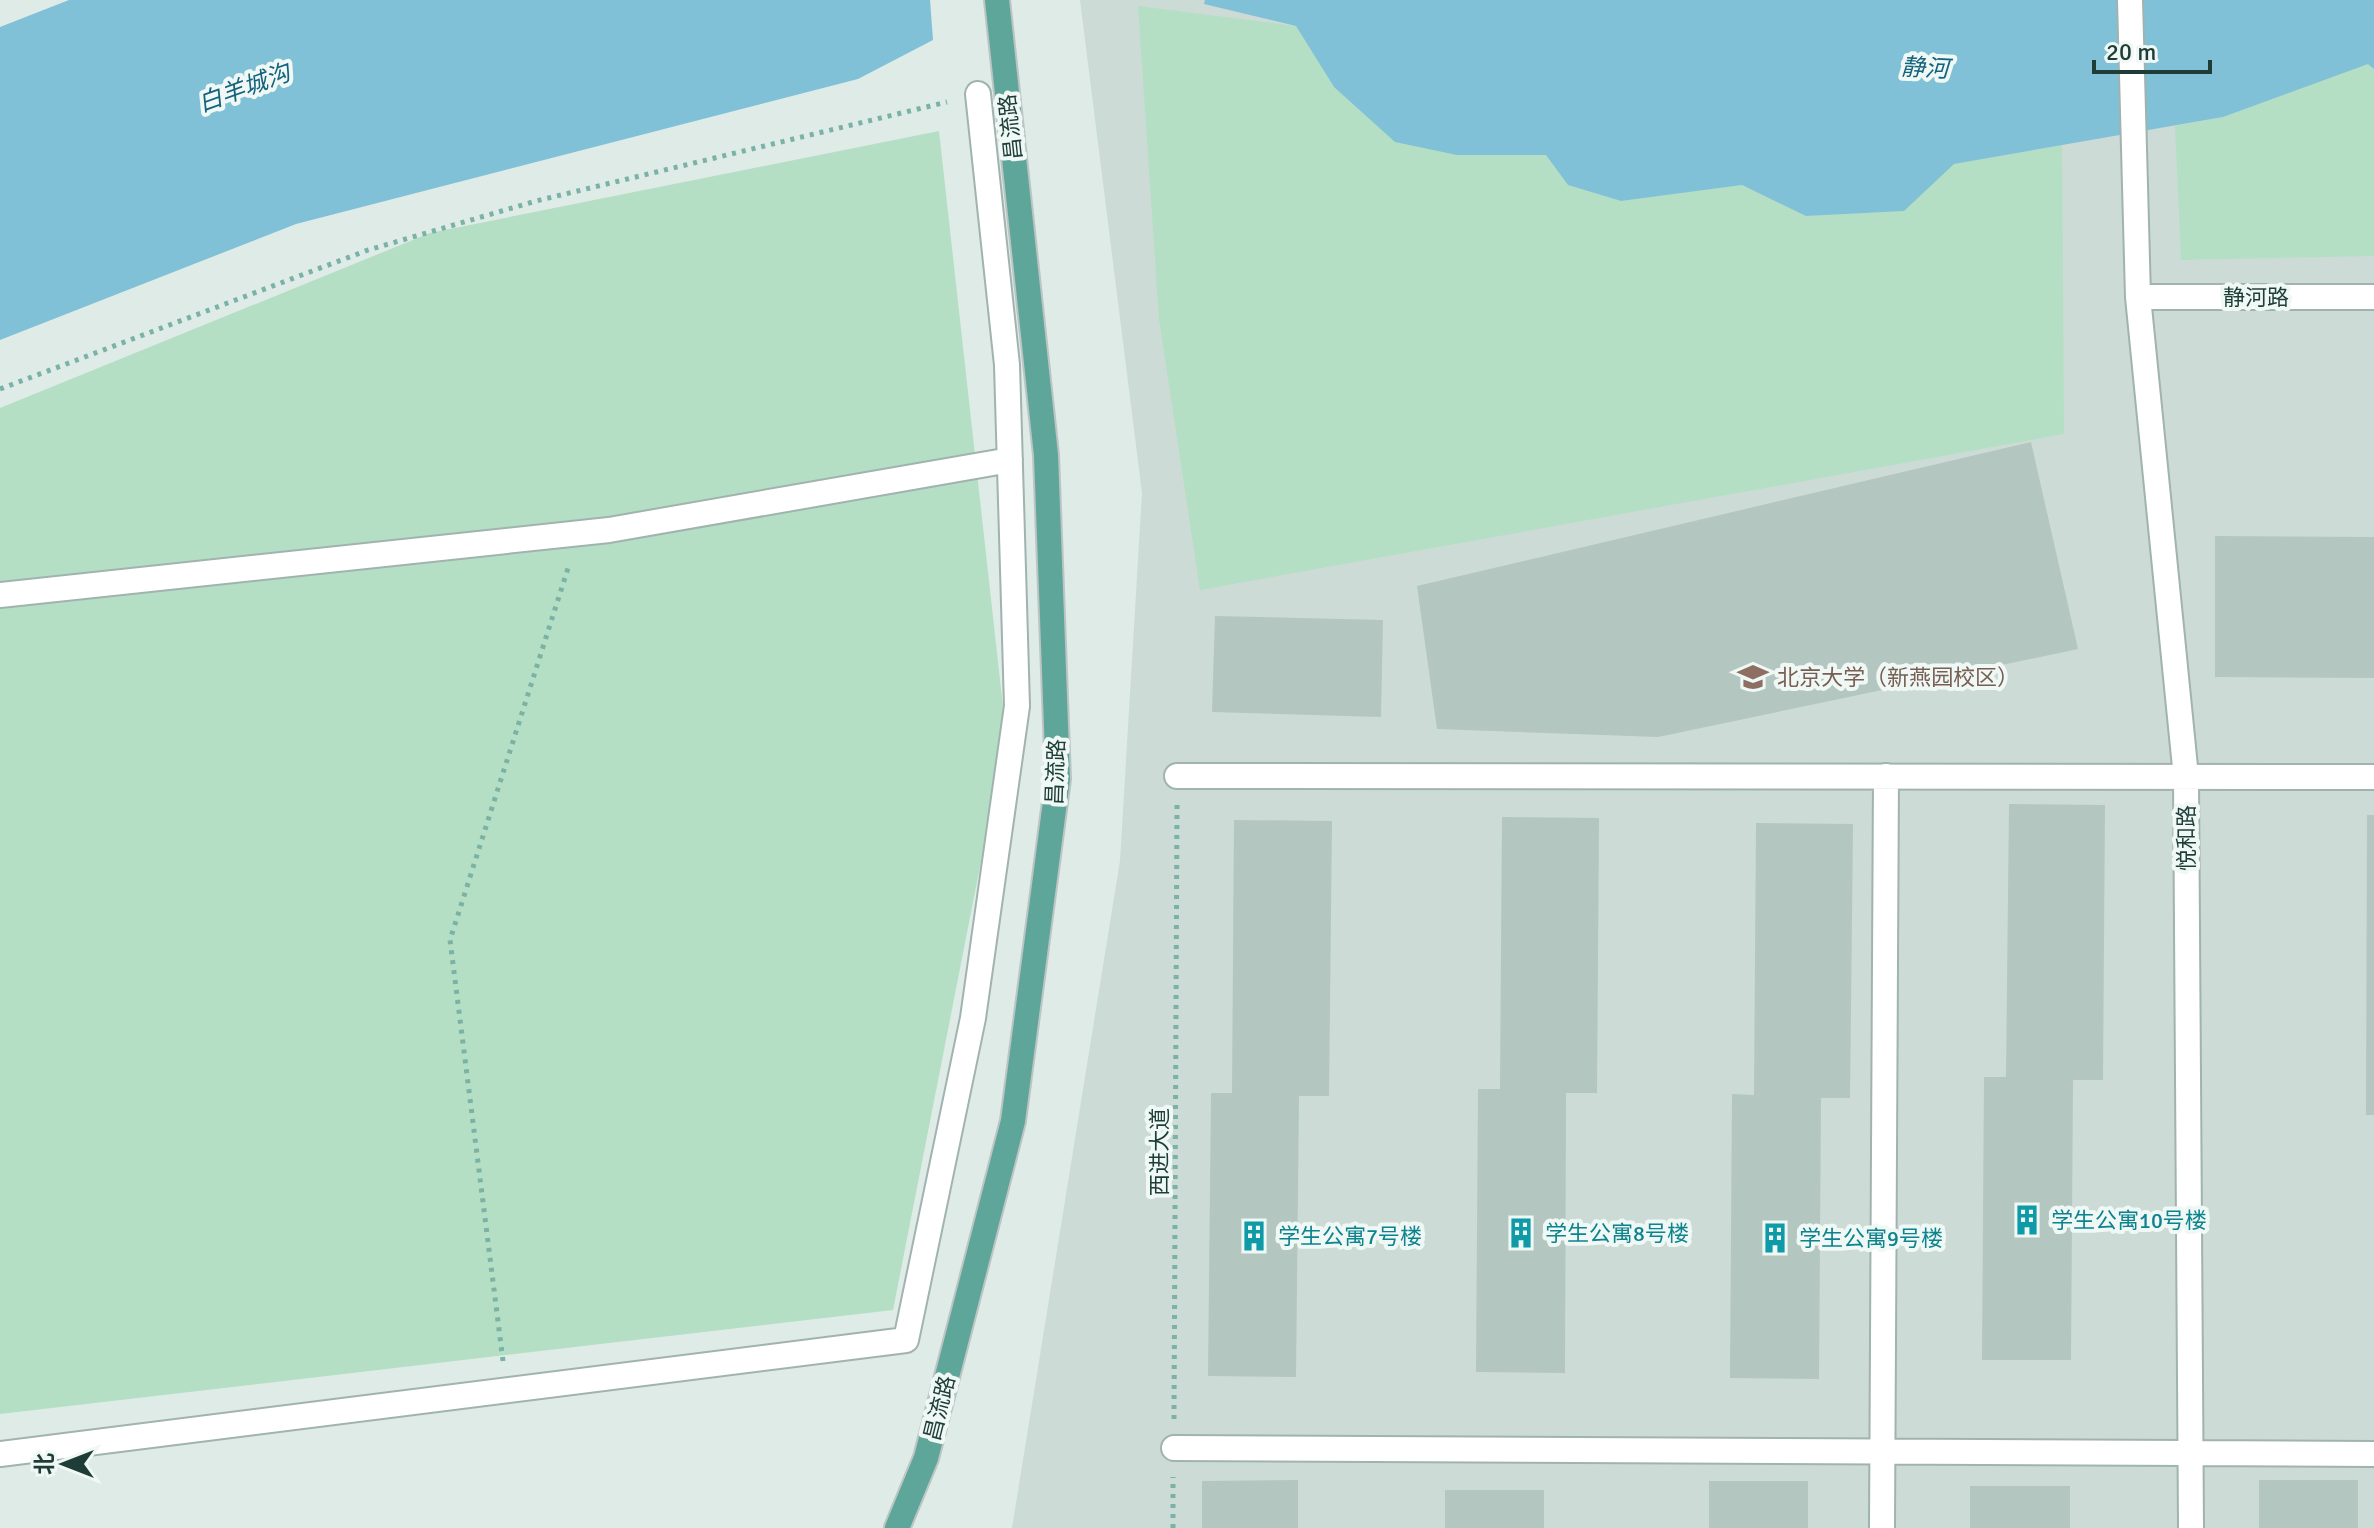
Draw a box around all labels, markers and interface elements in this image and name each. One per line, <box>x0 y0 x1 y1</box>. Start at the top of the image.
scale bar <box>2094 24 2210 74</box>
text: 20 m <box>2106 37 2156 67</box>
water label: 静河 <box>1900 52 1954 84</box>
water label: 白羊城沟 <box>194 56 297 119</box>
street label: 昌流路 <box>994 93 1027 161</box>
street label: 静河路 <box>2223 284 2289 311</box>
school or university icon: 北京大学（新燕园校区） <box>1736 660 1770 694</box>
place label: 北京大学（新燕园校区） <box>1777 664 2019 691</box>
street label: 昌流路 <box>1041 739 1070 805</box>
street label: 悦和路 <box>2173 805 2200 871</box>
street label: 西进大道 <box>1146 1108 1173 1196</box>
building icon: 学生公寓10号楼 <box>2010 1203 2044 1237</box>
place label: 学生公寓10号楼 <box>2051 1207 2207 1234</box>
building icon: 学生公寓8号楼 <box>1504 1216 1538 1250</box>
building icon: 学生公寓7号楼 <box>1237 1219 1271 1253</box>
place label: 学生公寓8号楼 <box>1545 1220 1689 1247</box>
building icon: 学生公寓9号楼 <box>1758 1221 1792 1255</box>
place label: 学生公寓7号楼 <box>1278 1223 1422 1250</box>
place label: 学生公寓9号楼 <box>1799 1225 1943 1252</box>
street label: 昌流路 <box>918 1373 961 1443</box>
north arrow <box>24 1424 104 1504</box>
text: 北 <box>31 1453 58 1475</box>

